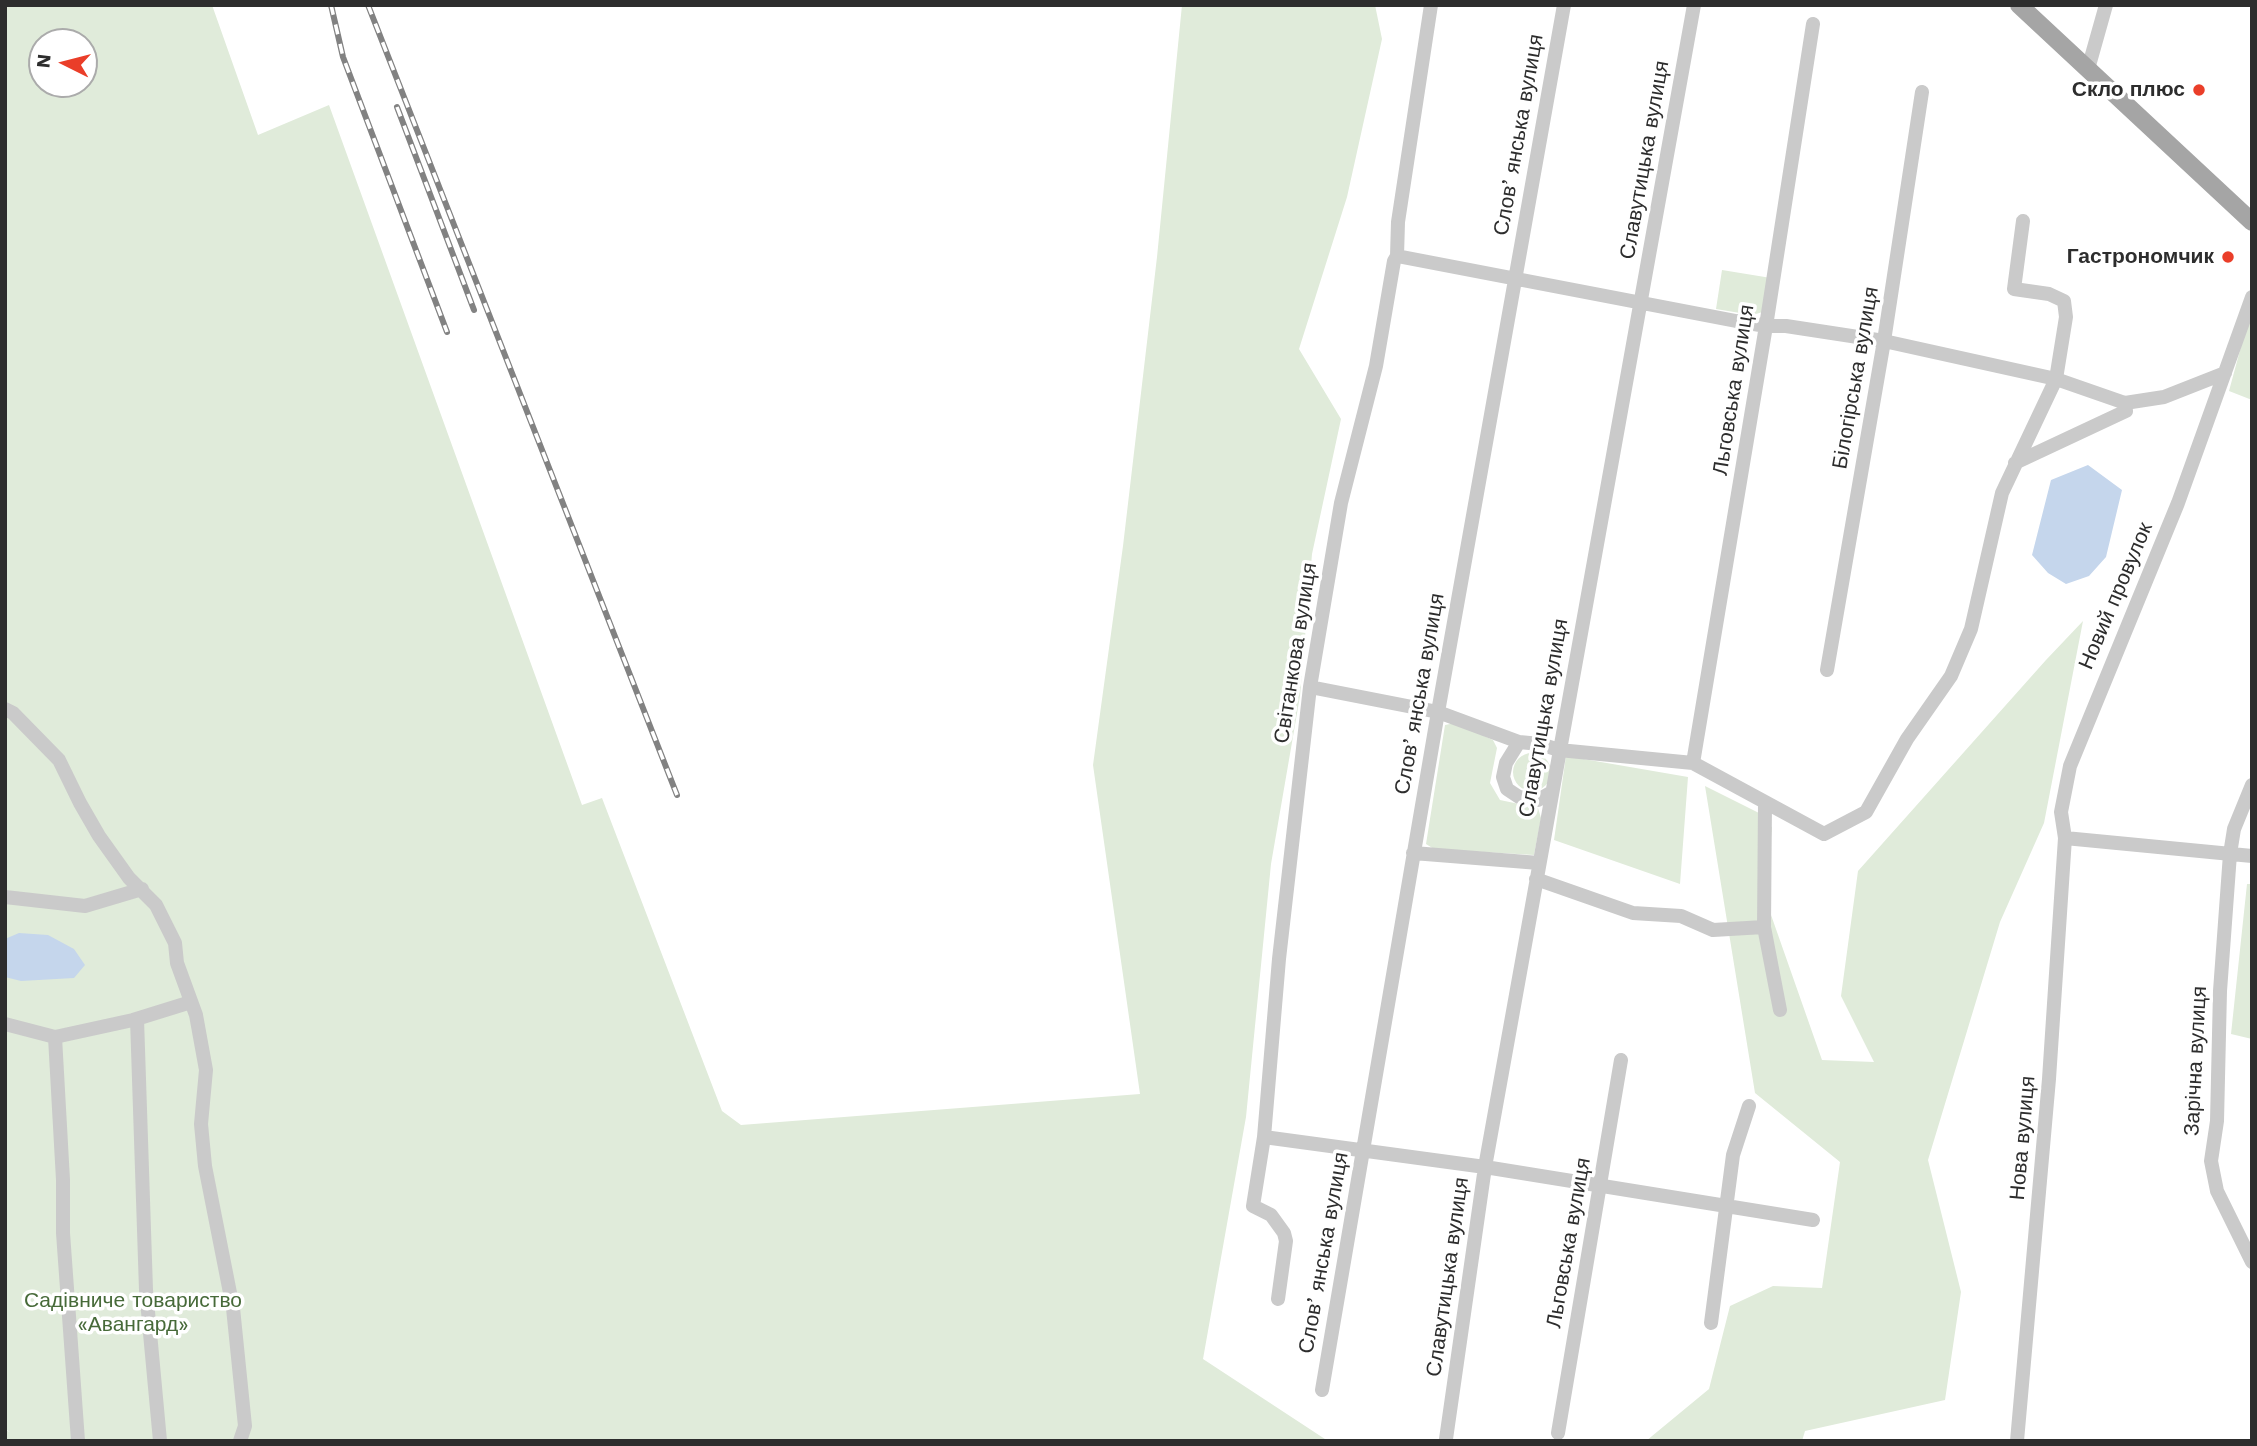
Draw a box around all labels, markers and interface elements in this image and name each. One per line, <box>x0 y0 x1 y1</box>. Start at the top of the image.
north arrow <box>28 28 98 98</box>
street label: Словʼянська вулиця <box>1489 32 1549 238</box>
text: N <box>31 53 56 69</box>
street label: Славутицька вулиця <box>1615 59 1675 261</box>
place label: Скло плюс <box>2072 77 2185 103</box>
marker: Скло плюс <box>2191 82 2207 98</box>
place label: Гастрономчик <box>2067 244 2214 270</box>
marker: Гастрономчик <box>2220 249 2236 265</box>
street label: Білогірська вулиця <box>1828 285 1884 471</box>
street label: Льговська вулиця <box>1708 303 1760 477</box>
street label: Новий провулок <box>2074 519 2158 673</box>
street label: Світанкова вулиця <box>1269 561 1323 745</box>
street label: Словʼянська вулиця <box>1390 591 1450 797</box>
street label: Славутицька вулиця <box>1514 617 1574 819</box>
street label: Зарічна вулиця <box>2179 985 2213 1137</box>
street label: Нова вулиця <box>2005 1075 2041 1201</box>
street label: Словʼянська вулиця <box>1294 1150 1354 1356</box>
street label: Льговська вулиця <box>1542 1156 1596 1330</box>
street label: Славутицька вулиця <box>1422 1176 1474 1378</box>
park label: Садівниче товариство «Авангард» <box>24 1288 242 1338</box>

